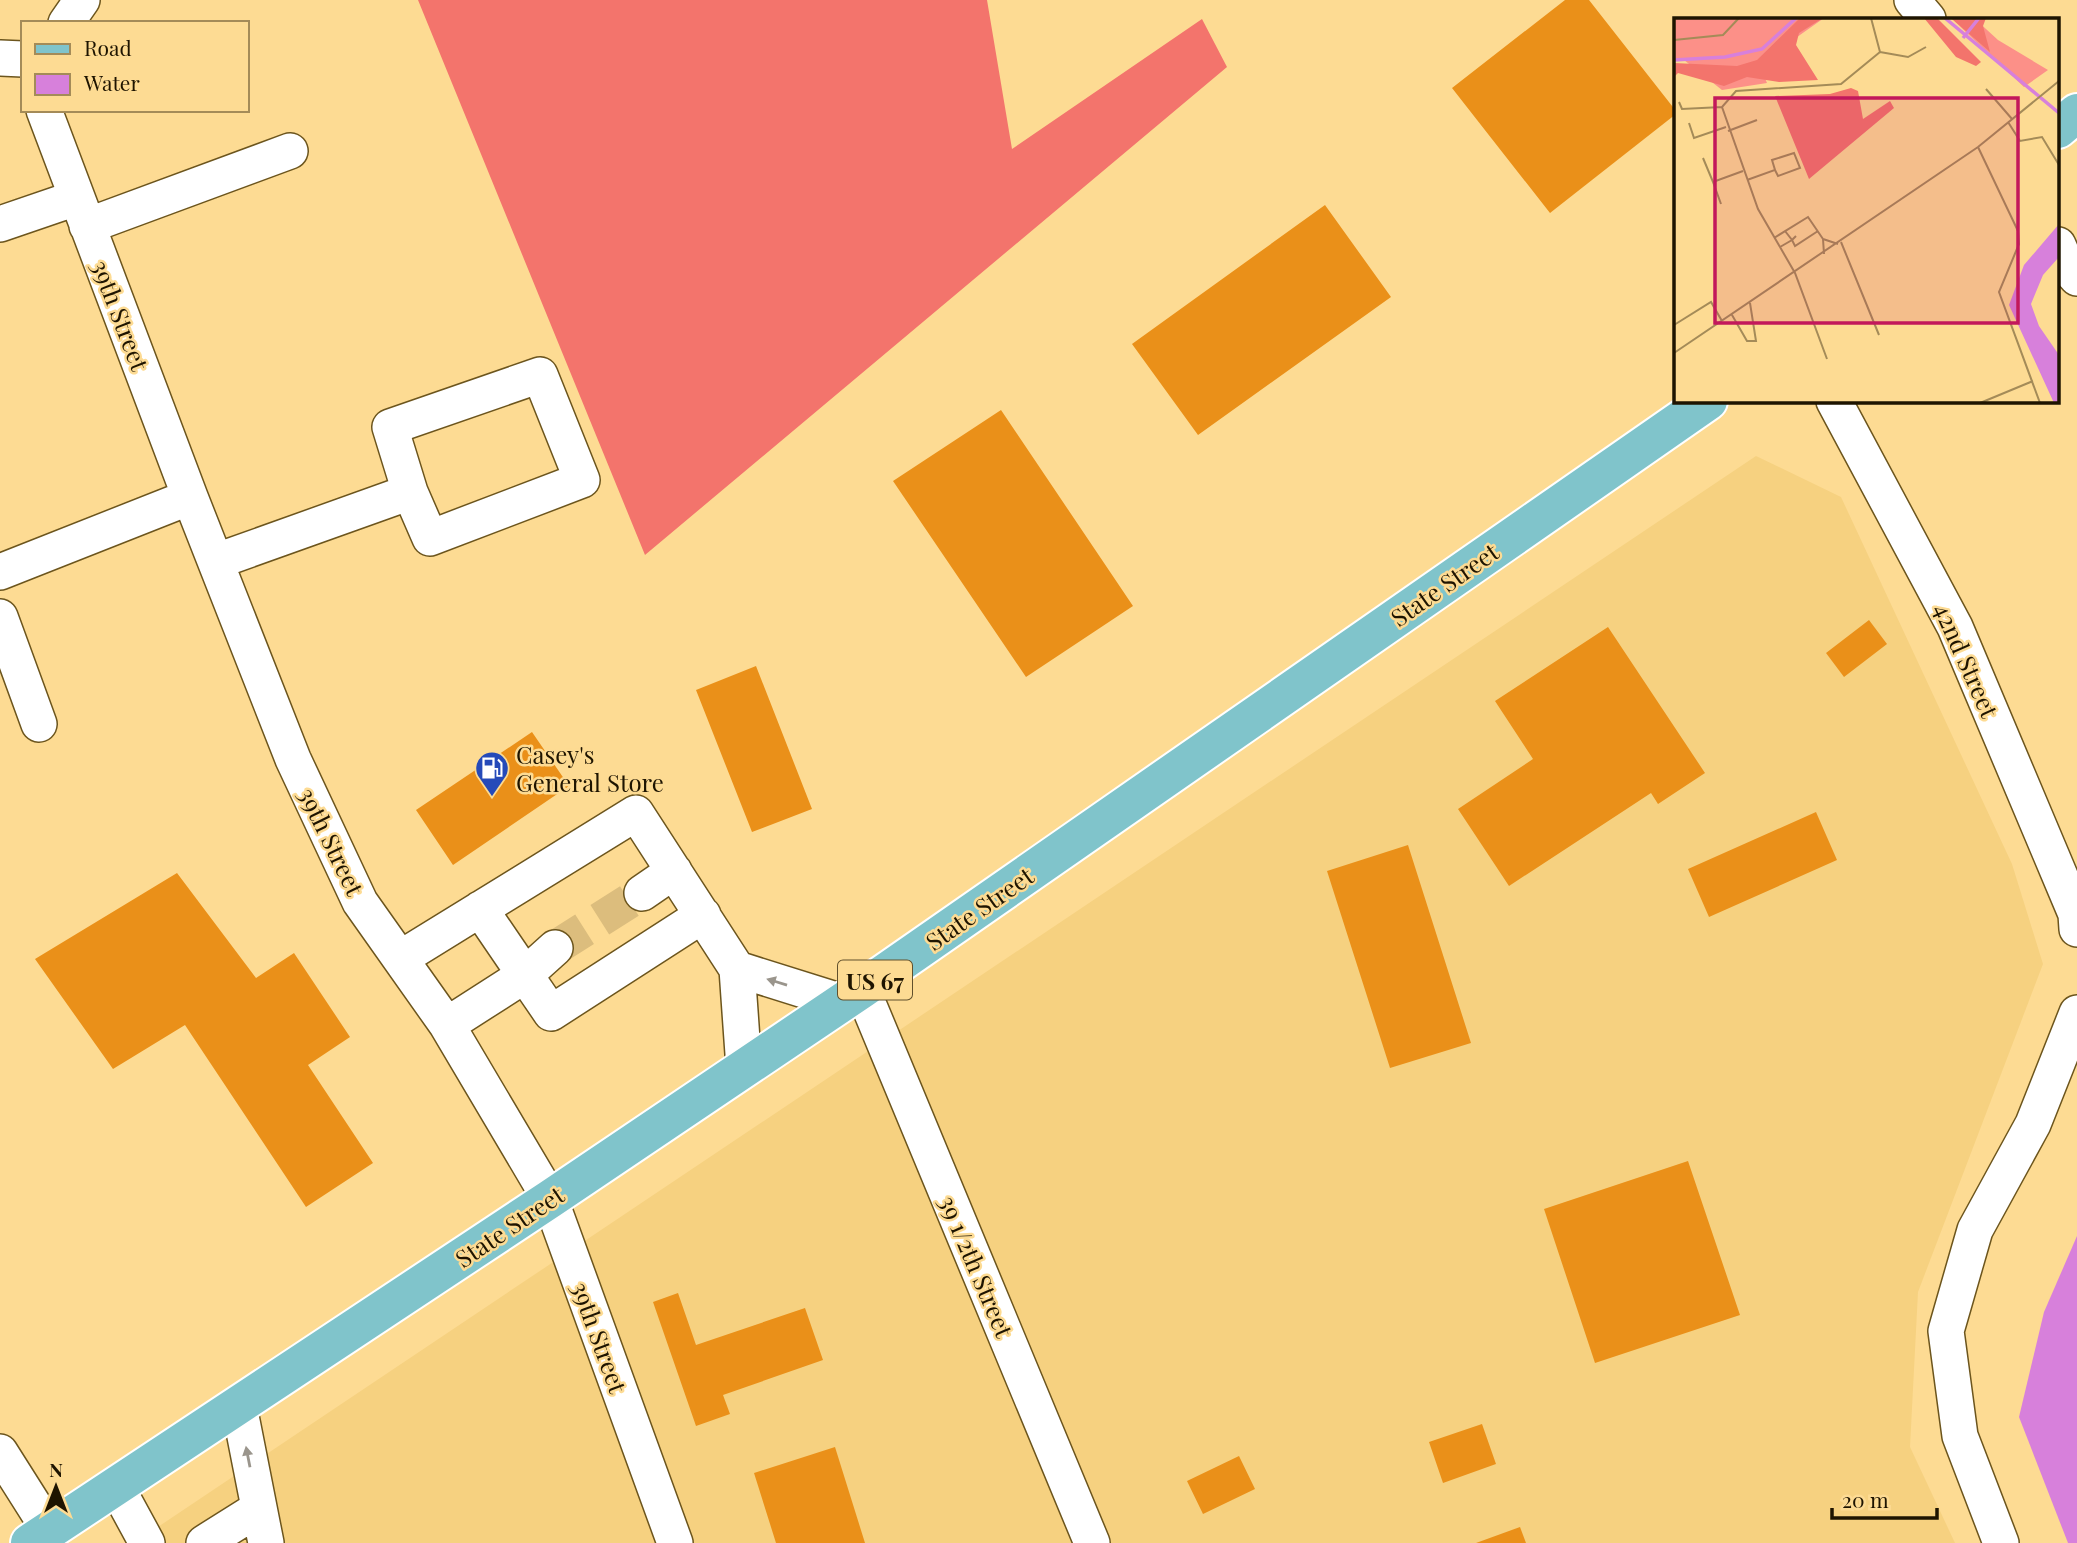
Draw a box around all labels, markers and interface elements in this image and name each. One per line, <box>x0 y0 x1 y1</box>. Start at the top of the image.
inset map <box>1674 18 2060 402</box>
legend <box>21 21 248 112</box>
text: Road <box>84 33 132 61</box>
text: Water <box>83 68 140 96</box>
street label: 39th Street <box>85 255 157 375</box>
street label: State Street <box>1384 535 1505 633</box>
street label: 42nd Street <box>1928 598 2007 723</box>
place label: Casey's General Store <box>516 738 664 798</box>
fuel station icon: Casey's General Store <box>473 749 511 798</box>
street label: 39th Street <box>292 782 372 901</box>
street label: State Street <box>919 859 1040 957</box>
road number: US 67 <box>838 960 912 1000</box>
one-way arrow <box>766 976 787 986</box>
street label: State Street <box>448 1178 570 1274</box>
street label: 39 1/2th Street <box>933 1190 1021 1342</box>
street label: 39th Street <box>565 1277 635 1397</box>
one-way arrow <box>243 1446 254 1468</box>
north arrow <box>21 1452 91 1522</box>
text: N <box>49 1456 63 1482</box>
scale bar <box>1832 1476 1937 1520</box>
text: 20 m <box>1842 1485 1889 1513</box>

